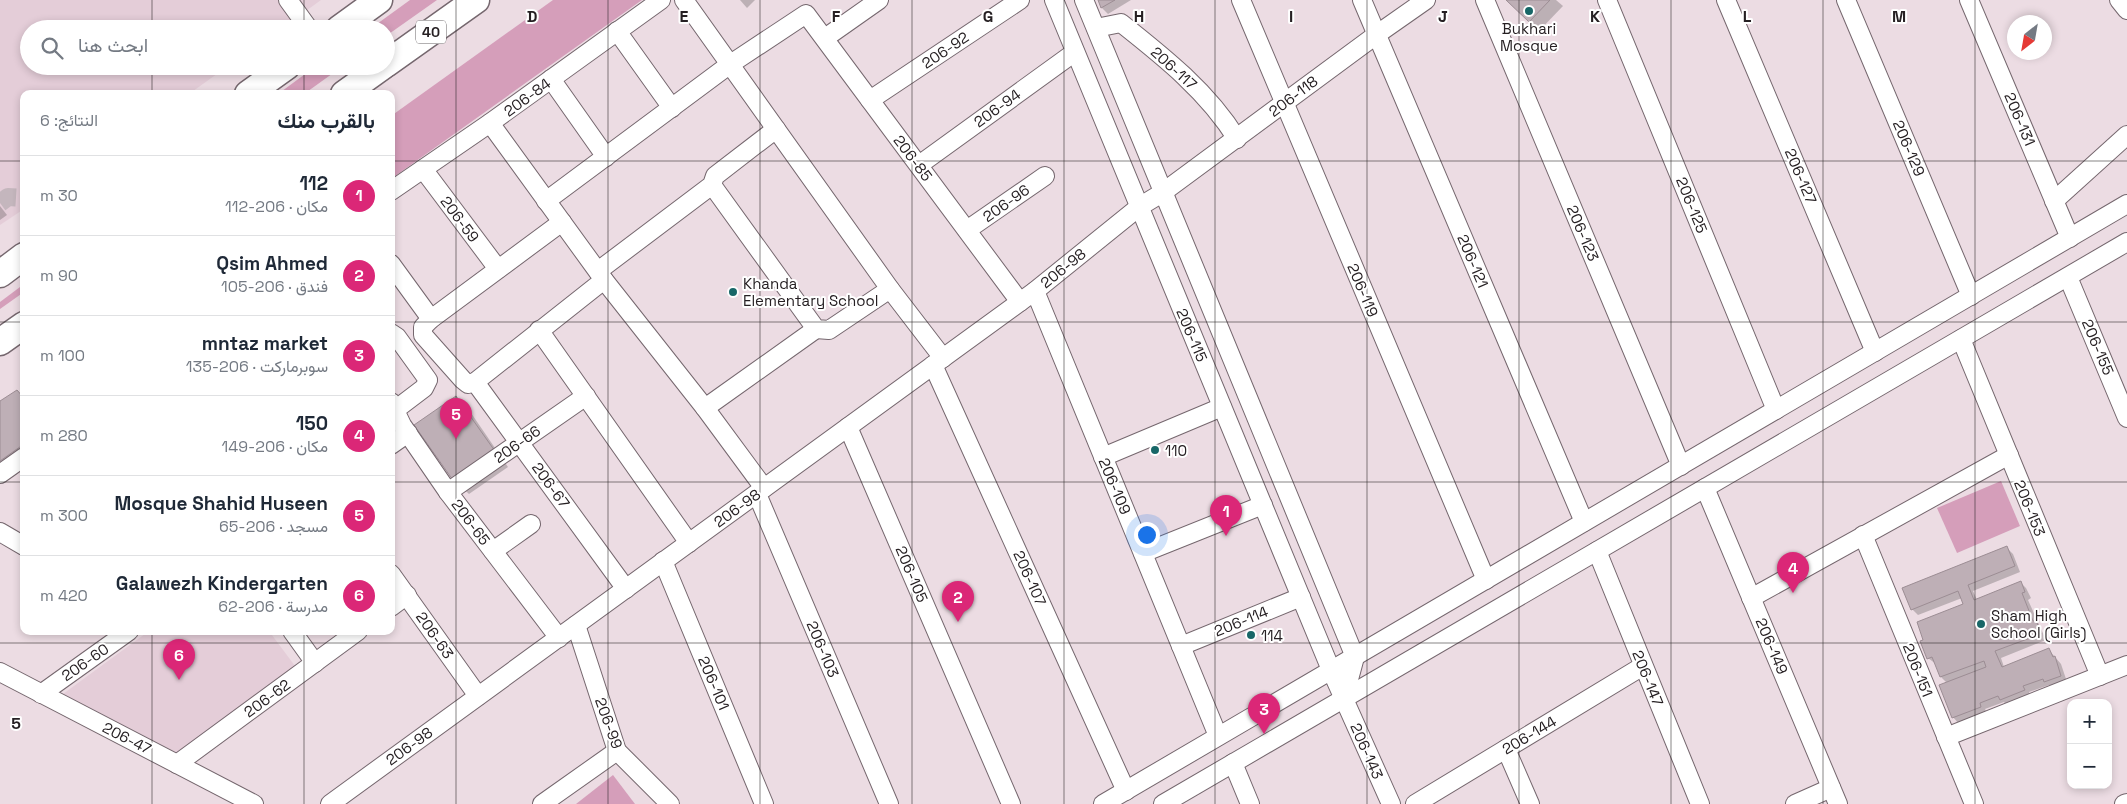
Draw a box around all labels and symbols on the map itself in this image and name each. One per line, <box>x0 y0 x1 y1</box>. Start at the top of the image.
marker: Bukhari Mosque <box>1523 5 1535 17</box>
text: D <box>527 6 537 27</box>
text: E <box>680 6 689 27</box>
text: F <box>832 6 841 27</box>
text: G <box>983 6 993 27</box>
text: H <box>1134 6 1144 27</box>
text: I <box>1289 6 1293 27</box>
text: J <box>1438 6 1448 27</box>
text: K <box>1590 6 1600 27</box>
text: L <box>1743 6 1752 27</box>
text: M <box>1892 6 1906 27</box>
north arrow <box>2007 15 2052 60</box>
place label: Bukhari Mosque <box>1500 19 1558 55</box>
road number: 40 <box>416 21 446 44</box>
street label: 206-92 <box>918 27 972 73</box>
street label: 206-117 <box>1147 42 1201 94</box>
street label: 206-118 <box>1265 71 1321 121</box>
street label: 206-84 <box>500 74 554 120</box>
street label: 206-94 <box>970 85 1024 131</box>
street label: 206-131 <box>2000 89 2040 149</box>
street label: 206-129 <box>1889 117 1929 179</box>
street label: 206-85 <box>889 131 937 185</box>
street label: 206-127 <box>1781 145 1821 207</box>
street label: 206-125 <box>1672 174 1712 236</box>
street label: 206-96 <box>979 180 1033 226</box>
street label: 206-59 <box>437 192 483 246</box>
street label: 206-123 <box>1563 202 1603 264</box>
street label: 206-121 <box>1453 231 1493 291</box>
street label: 206-98 <box>1036 244 1090 292</box>
street label: 206-119 <box>1343 260 1383 320</box>
place label: Khanda Elementary School <box>743 274 879 310</box>
marker: Khanda Elementary School <box>727 286 739 298</box>
street label: 206-115 <box>1172 305 1212 365</box>
street label: 206-155 <box>2078 316 2118 378</box>
pin: 5 <box>440 398 472 439</box>
street label: 206-66 <box>490 421 544 467</box>
place label: 110 <box>1165 441 1187 460</box>
marker: 110 <box>1149 444 1161 456</box>
street label: 206-109 <box>1095 455 1135 517</box>
street label: 206-67 <box>528 458 574 512</box>
street label: 206-153 <box>2010 477 2050 539</box>
street label: 206-98 <box>710 485 764 531</box>
street label: 206-65 <box>448 495 494 549</box>
pin: 1 <box>1210 495 1242 536</box>
your location <box>1134 522 1160 548</box>
street label: 206-105 <box>892 543 932 605</box>
street label: 206-107 <box>1009 547 1051 609</box>
pin: 4 <box>1777 552 1809 593</box>
pin: 2 <box>942 581 974 622</box>
street label: 206-114 <box>1211 602 1271 640</box>
place label: Sham High School (Girls) <box>1991 606 2086 643</box>
street label: 206-63 <box>412 608 458 662</box>
street label: 206-149 <box>1752 615 1792 677</box>
street label: 206-103 <box>803 618 843 680</box>
marker: Sham High School (Girls) <box>1975 618 1987 630</box>
place label: 114 <box>1261 626 1283 644</box>
marker: 114 <box>1245 629 1257 641</box>
street label: 206-60 <box>58 639 112 685</box>
pin: 6 <box>163 639 195 680</box>
street label: 206-151 <box>1899 640 1937 700</box>
street label: 206-147 <box>1628 647 1668 709</box>
street label: 206-101 <box>694 653 734 713</box>
street label: 206-62 <box>240 675 294 721</box>
pin: 3 <box>1248 693 1280 734</box>
street label: 206-99 <box>591 695 627 751</box>
street label: 206-144 <box>1499 711 1559 759</box>
text: 5 <box>11 713 21 734</box>
street label: 206-47 <box>100 718 154 758</box>
street label: 206-143 <box>1346 720 1388 782</box>
street label: 206-98 <box>382 723 436 769</box>

